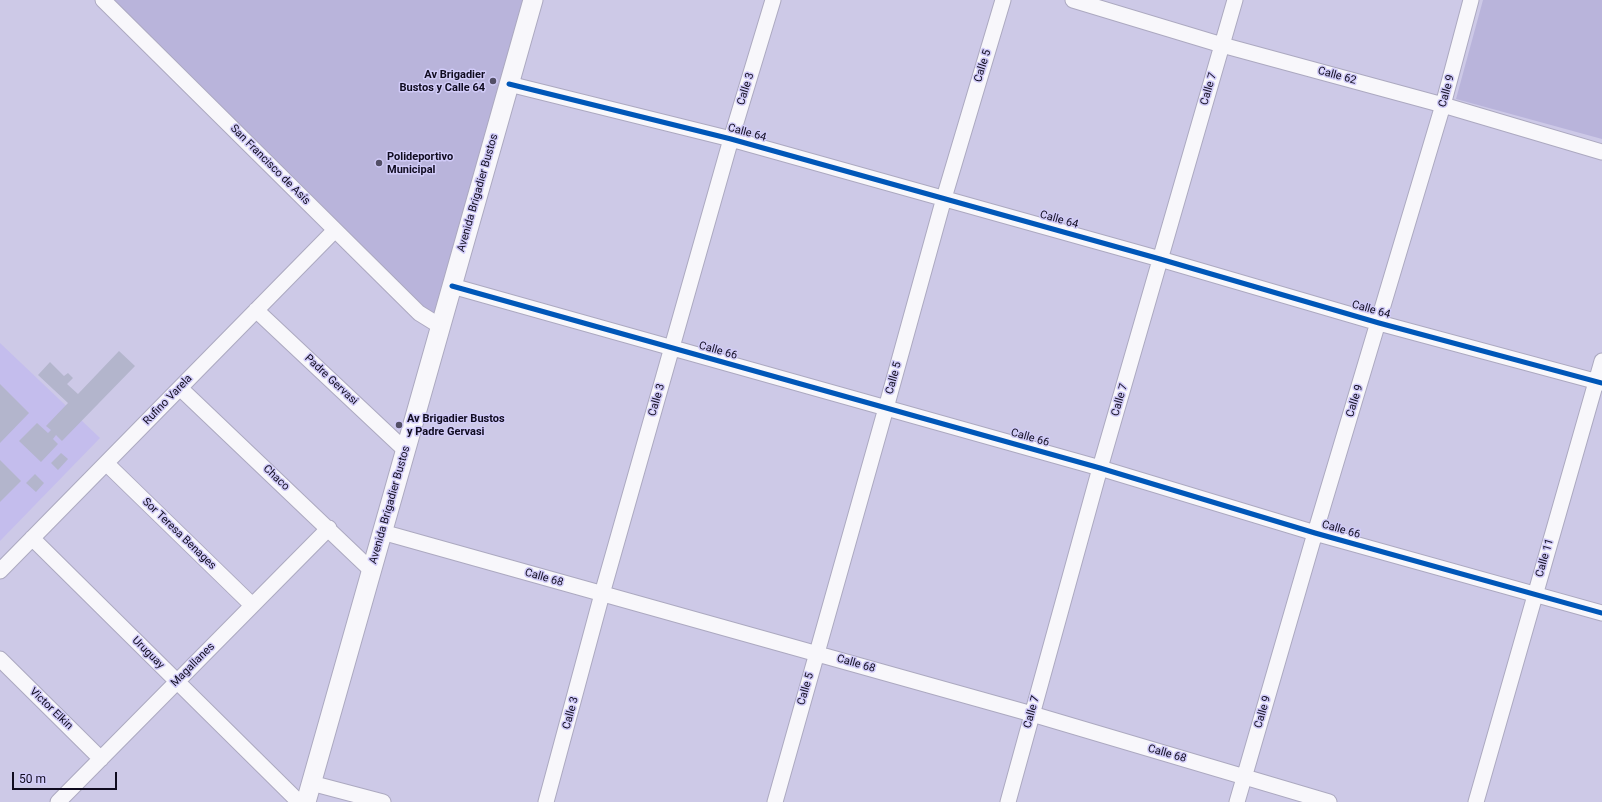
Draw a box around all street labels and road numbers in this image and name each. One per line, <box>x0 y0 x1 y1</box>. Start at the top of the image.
street label: Calle 5 <box>972 48 994 84</box>
street label: Calle 62 <box>1316 65 1358 87</box>
street label: Calle 3 <box>735 71 757 107</box>
street label: Calle 7 <box>1198 71 1220 107</box>
street label: Calle 9 <box>1436 73 1458 109</box>
street label: San Francisco de Asís <box>227 122 313 208</box>
street label: Calle 64 <box>726 122 768 144</box>
street label: Avenida Brigadier Bustos <box>455 132 501 254</box>
street label: Calle 64 <box>1038 208 1080 232</box>
street label: Calle 64 <box>1350 298 1392 322</box>
street label: Calle 66 <box>697 339 739 363</box>
street label: Padre Gervasi <box>302 352 360 408</box>
street label: Calle 5 <box>883 360 905 396</box>
street label: Rufino Varela <box>141 372 195 428</box>
street label: Calle 3 <box>646 382 668 418</box>
street label: Calle 7 <box>1109 382 1131 418</box>
street label: Calle 9 <box>1344 383 1366 419</box>
street label: Calle 66 <box>1009 426 1051 450</box>
street label: Avenida Brigadier Bustos <box>367 444 413 566</box>
street label: Chaco <box>260 463 292 493</box>
street label: Sor Teresa Benages <box>139 495 219 573</box>
street label: Calle 66 <box>1320 518 1362 542</box>
street label: Calle 11 <box>1533 537 1557 579</box>
street label: Calle 68 <box>523 566 565 590</box>
street label: Uruguay <box>129 634 167 672</box>
street label: Magallanes <box>168 640 218 690</box>
street label: Calle 68 <box>835 652 877 676</box>
street label: Calle 5 <box>795 671 817 707</box>
street label: Victor Elkin <box>27 685 75 733</box>
street label: Calle 7 <box>1021 694 1043 730</box>
street label: Calle 9 <box>1252 694 1274 730</box>
street label: Calle 3 <box>560 695 582 731</box>
street label: Calle 68 <box>1146 742 1188 766</box>

